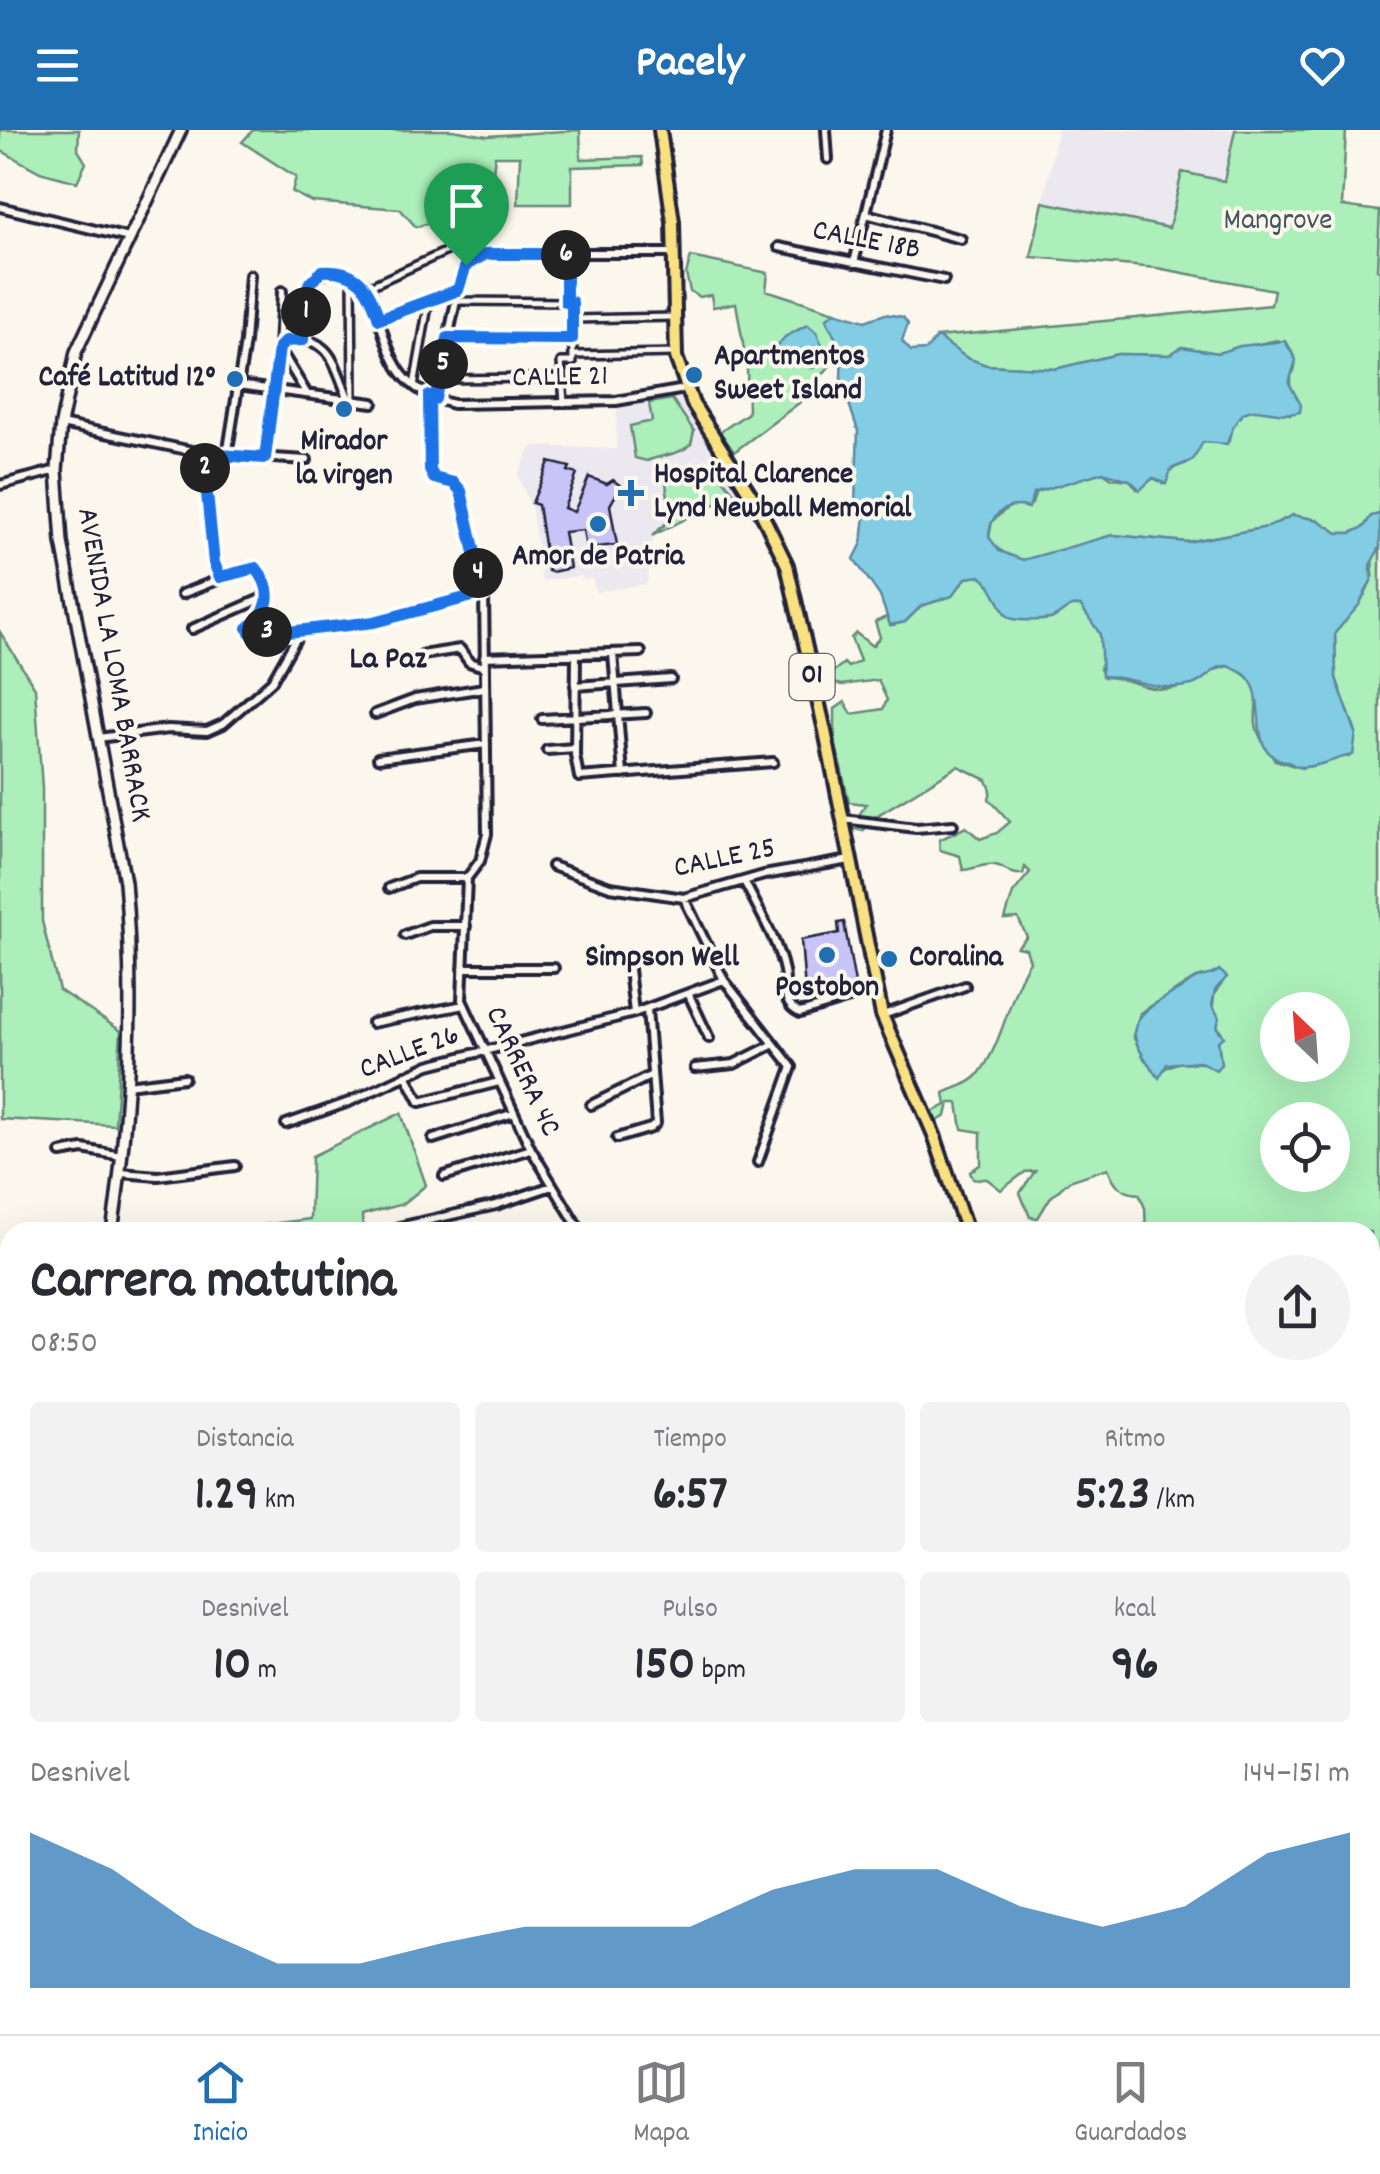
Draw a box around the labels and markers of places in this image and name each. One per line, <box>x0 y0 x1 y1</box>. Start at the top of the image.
pin <box>424 163 509 266</box>
pin: 6 <box>541 230 591 280</box>
pin: 1 <box>281 287 331 337</box>
place label: Apartmentos Sweet Island <box>714 337 865 414</box>
pin: 5 <box>418 339 468 389</box>
place label: Café Latitud 12° <box>39 358 215 401</box>
marker: Apartmentos Sweet Island <box>683 364 705 386</box>
marker: Café Latitud 12° <box>224 368 246 390</box>
marker: Mirador la virgen <box>333 398 355 420</box>
place label: Mirador la virgen <box>295 422 393 499</box>
pin: 2 <box>180 443 230 493</box>
place label: Hospital Clarence Lynd Newball Memorial <box>654 455 912 532</box>
marker: Hospital Clarence Lynd Newball Memorial <box>618 480 644 506</box>
marker: Amor de Patria <box>587 513 609 535</box>
place label: Amor de Patria <box>512 537 685 580</box>
pin: 4 <box>453 548 503 598</box>
pin: 3 <box>242 607 292 657</box>
place label: Coralina <box>909 938 1004 981</box>
marker: Postobon <box>816 944 838 966</box>
marker: Coralina <box>878 948 900 970</box>
place label: Postobon <box>775 968 879 1011</box>

